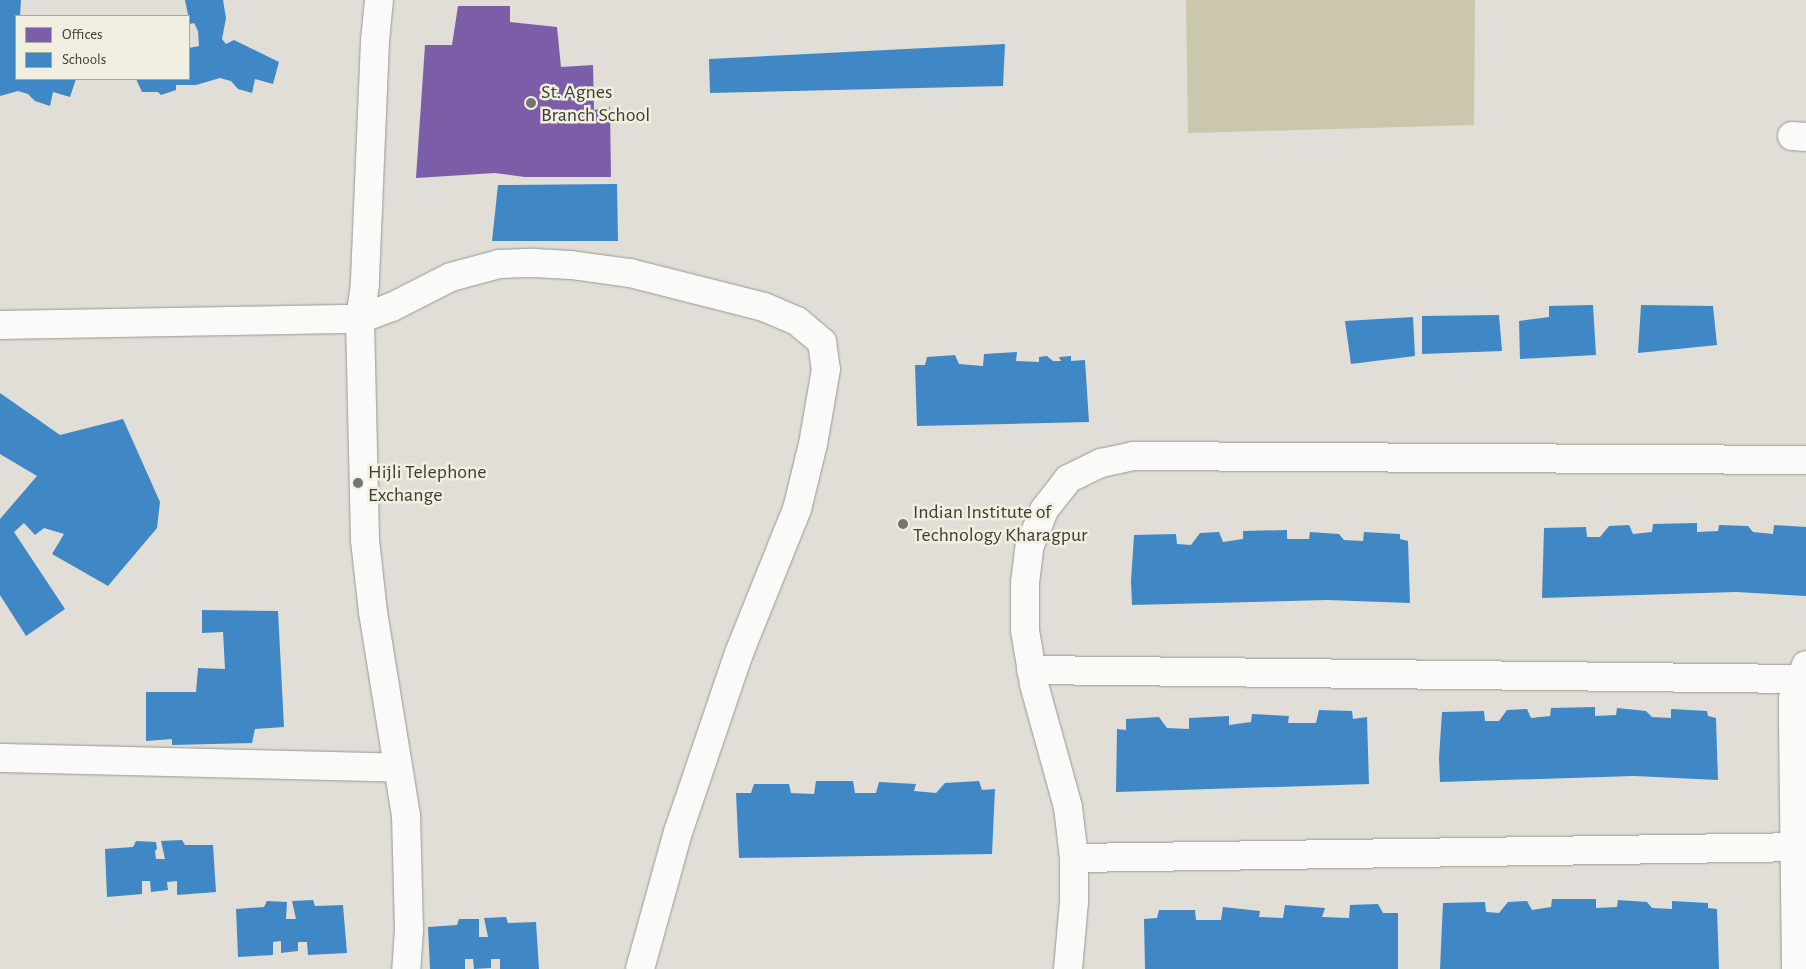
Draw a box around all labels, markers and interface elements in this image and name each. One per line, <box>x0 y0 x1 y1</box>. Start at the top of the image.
legend <box>15 15 190 80</box>
text: Offices <box>62 27 103 42</box>
text: Schools <box>62 52 106 67</box>
place label: St. Agnes Branch School <box>541 80 650 127</box>
marker: St. Agnes Branch School <box>525 97 537 109</box>
place label: Hijli Telephone Exchange <box>368 460 486 507</box>
marker: Hijli Telephone Exchange <box>352 477 364 489</box>
place label: Indian Institute of Technology Kharagpur <box>913 500 1087 547</box>
marker: Indian Institute of Technology Kharagpur <box>897 518 909 530</box>

